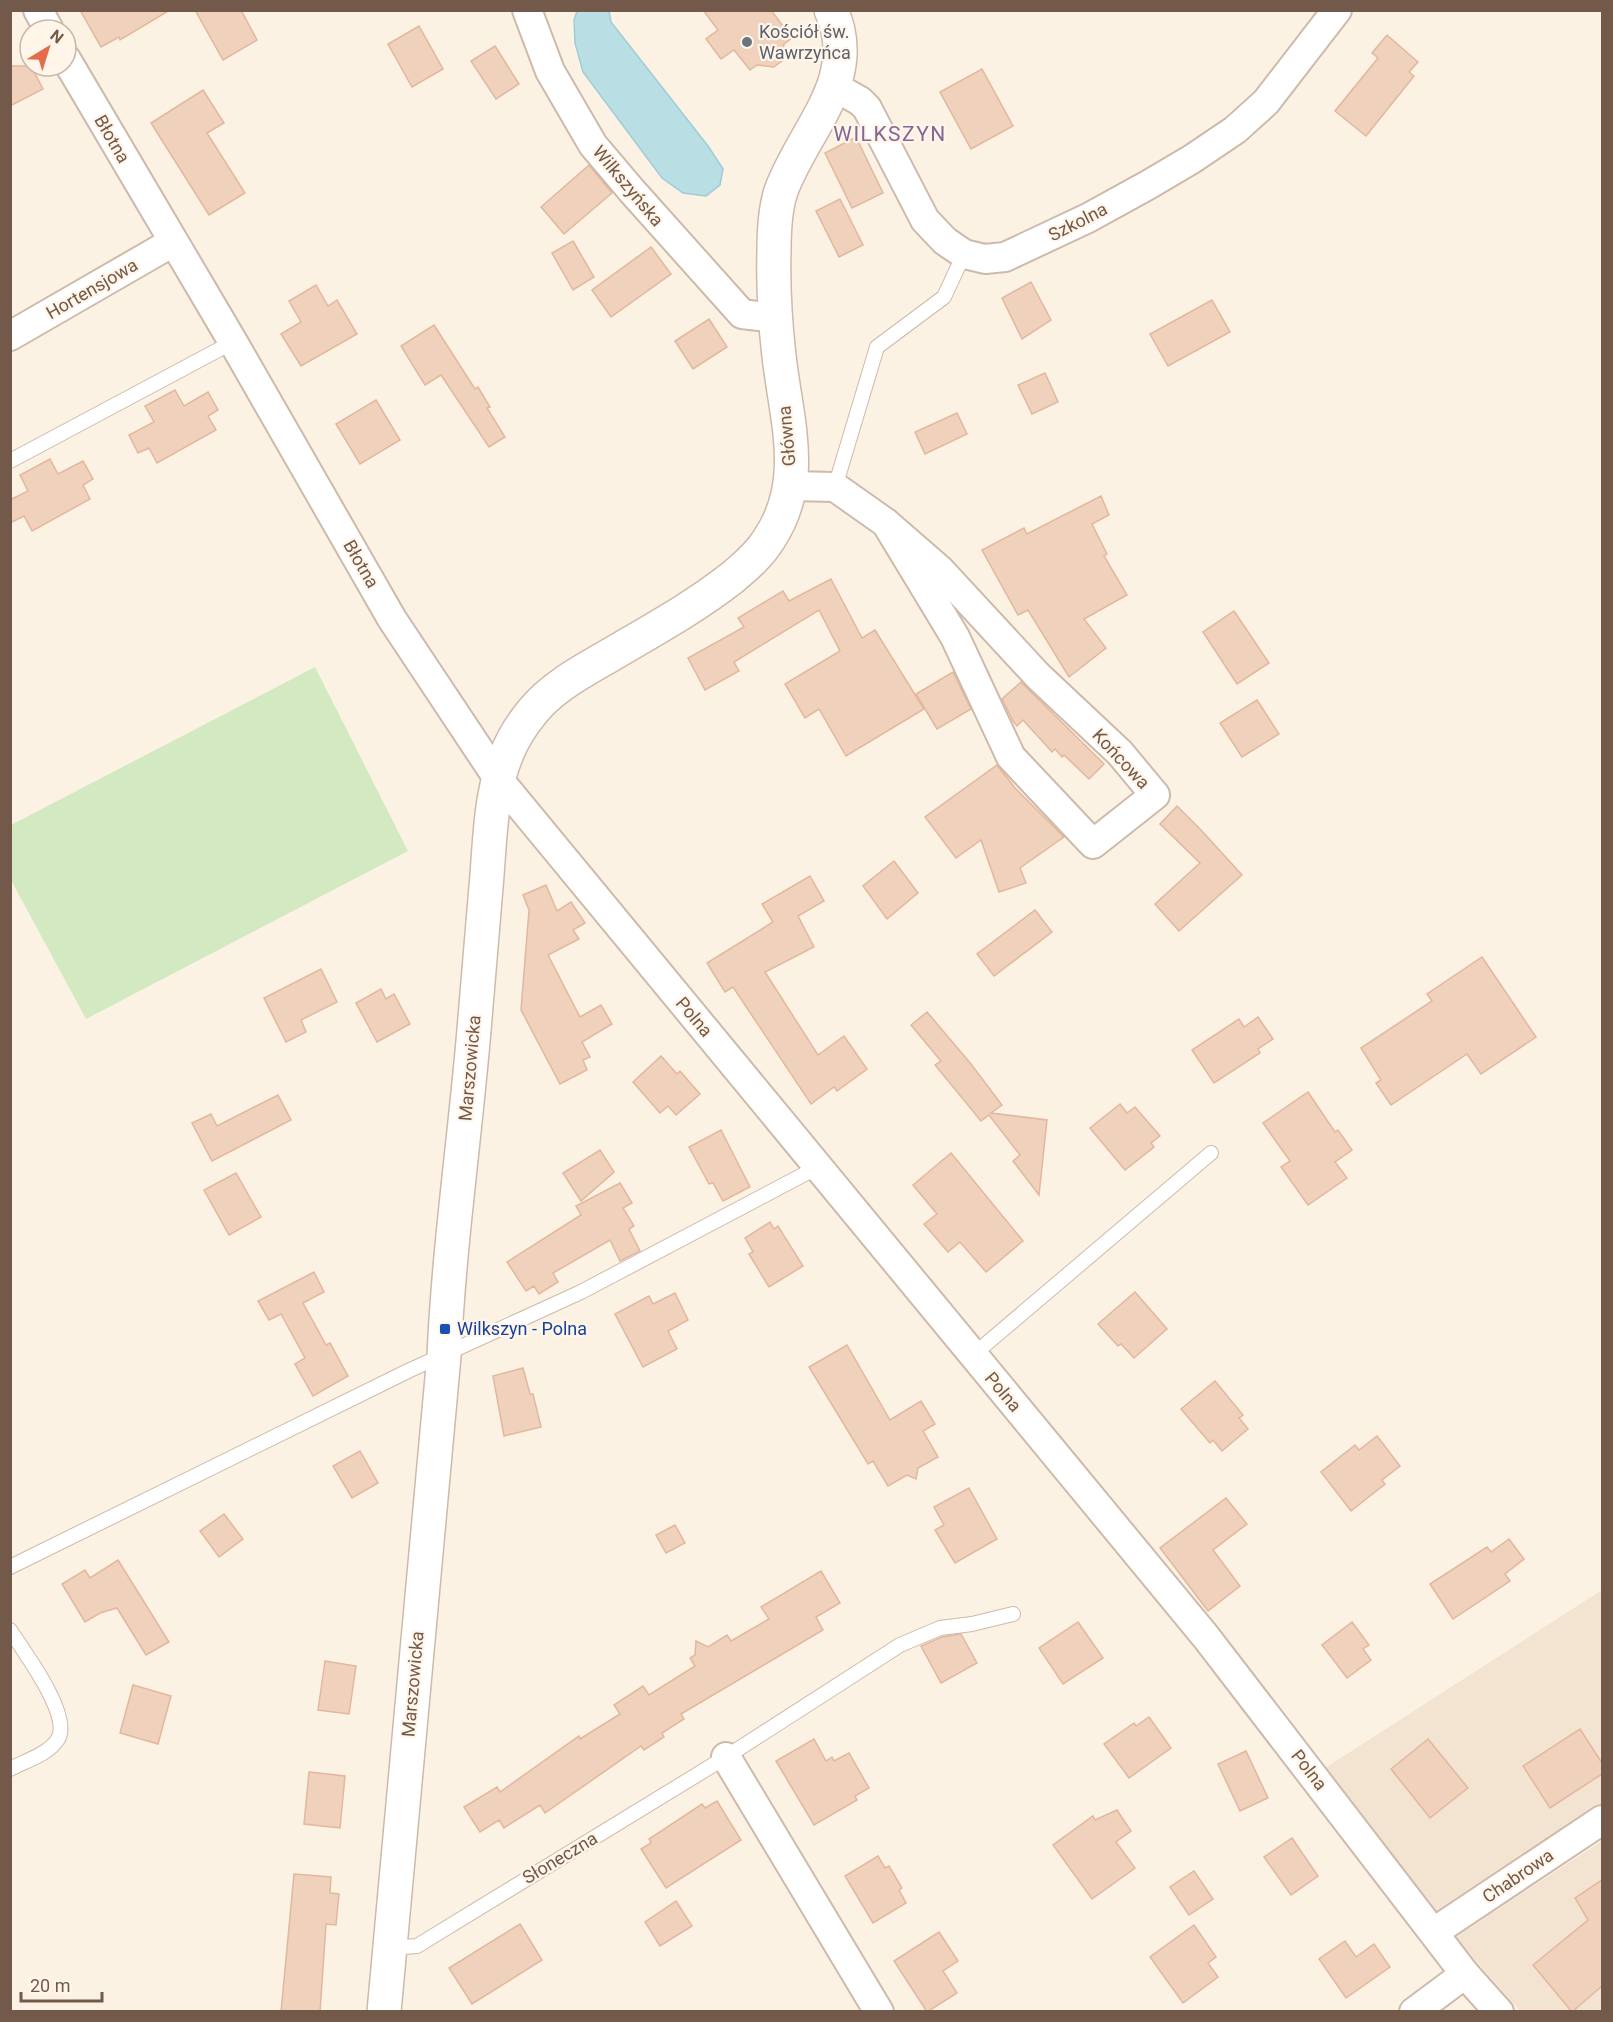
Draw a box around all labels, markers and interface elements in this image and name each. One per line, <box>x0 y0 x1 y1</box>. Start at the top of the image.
north arrow <box>18 18 78 78</box>
place label: Kościół św. Wawrzyńca <box>759 21 851 63</box>
text: N <box>47 26 67 48</box>
marker: Kościół św. Wawrzyńca <box>740 35 754 49</box>
street label: Błotna <box>90 111 135 167</box>
district label: WILKSZYN <box>833 122 947 146</box>
street label: Wilkszyńska <box>589 141 668 230</box>
street label: Szkolna <box>1045 198 1111 245</box>
street label: Hortensjowa <box>42 254 141 323</box>
street label: Główna <box>773 405 800 467</box>
street label: Błotna <box>339 536 384 592</box>
street label: Końcowa <box>1088 724 1154 793</box>
street label: Polna <box>672 992 717 1041</box>
street label: Marszowicka <box>454 1014 485 1122</box>
place label: Wilkszyn - Polna <box>457 1318 587 1339</box>
marker: Wilkszyn - Polna <box>438 1322 452 1336</box>
street label: Polna <box>981 1367 1026 1416</box>
street label: Marszowicka <box>397 1630 428 1738</box>
street label: Polna <box>1287 1745 1332 1794</box>
street label: Słoneczna <box>519 1827 601 1888</box>
street label: Chabrowa <box>1478 1844 1557 1907</box>
scale bar <box>21 1965 102 2003</box>
text: 20 m <box>30 1975 70 1996</box>

